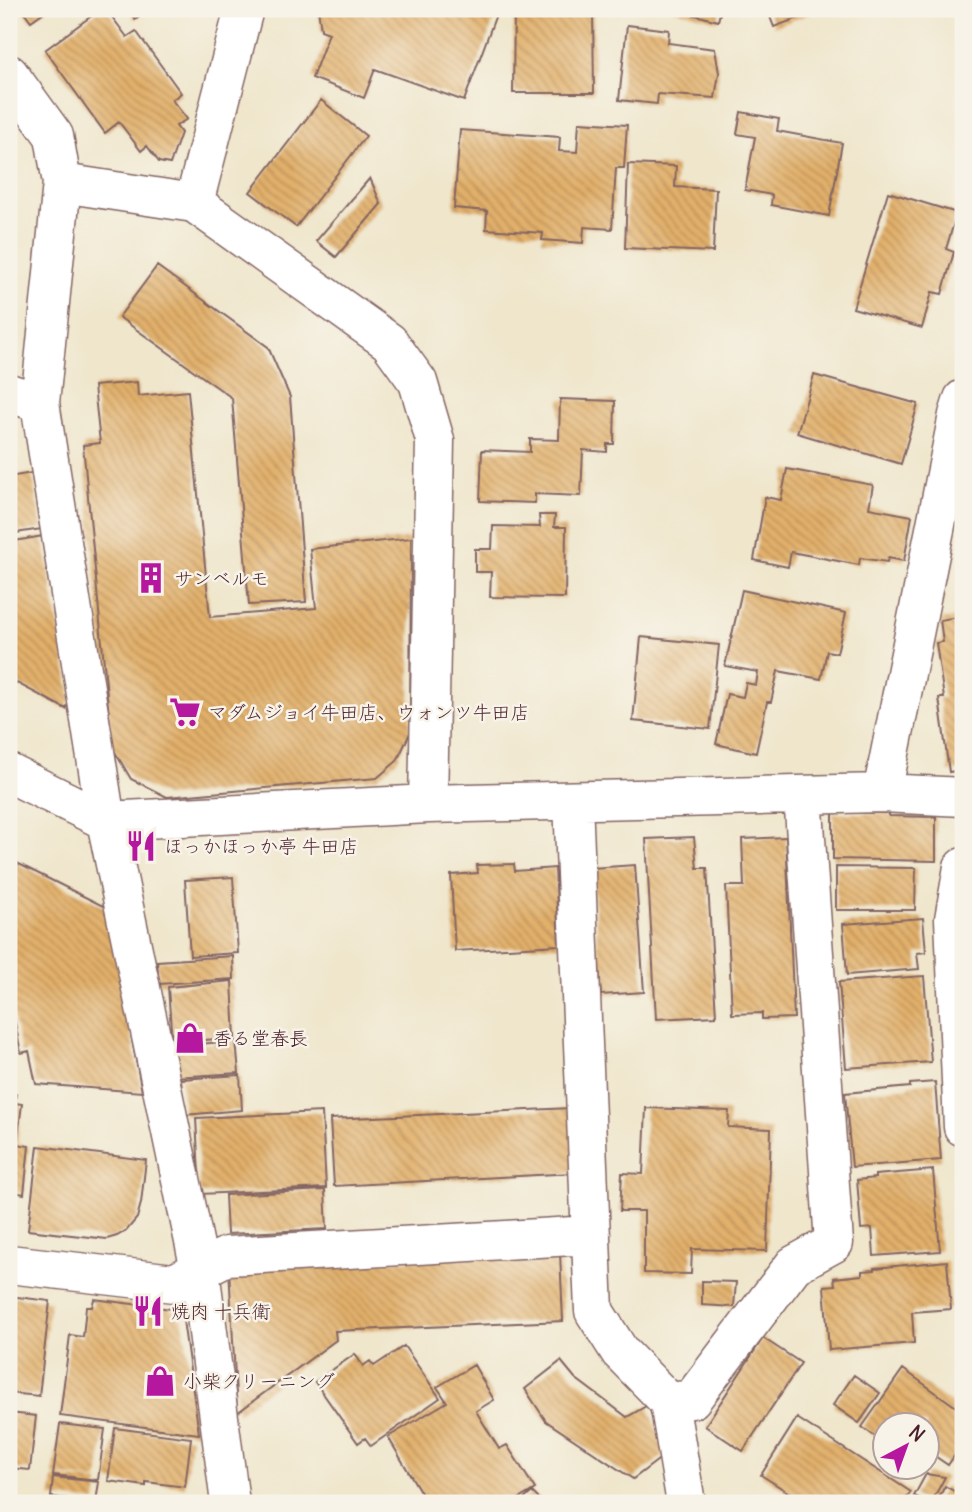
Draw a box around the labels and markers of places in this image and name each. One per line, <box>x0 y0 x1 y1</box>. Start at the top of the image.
building icon: サンベルモ <box>134 561 168 595</box>
place label: サンベルモ <box>174 566 269 590</box>
supermarket icon: マダムジョイ牛田店、ウォンツ牛田店 <box>168 695 202 729</box>
place label: マダムジョイ牛田店、ウォンツ牛田店 <box>208 700 529 724</box>
restaurant icon: ほっかほっか亭 牛田店 <box>124 829 158 863</box>
place label: ほっかほっか亭 牛田店 <box>164 834 359 858</box>
shop icon: 香る堂春長 <box>173 1021 207 1055</box>
place label: 香る堂春長 <box>213 1026 308 1050</box>
restaurant icon: 焼肉 十兵衛 <box>131 1294 165 1328</box>
place label: 焼肉 十兵衛 <box>171 1299 271 1323</box>
shop icon: 小柴クリーニング <box>143 1364 177 1398</box>
place label: 小柴クリーニング <box>183 1369 335 1393</box>

